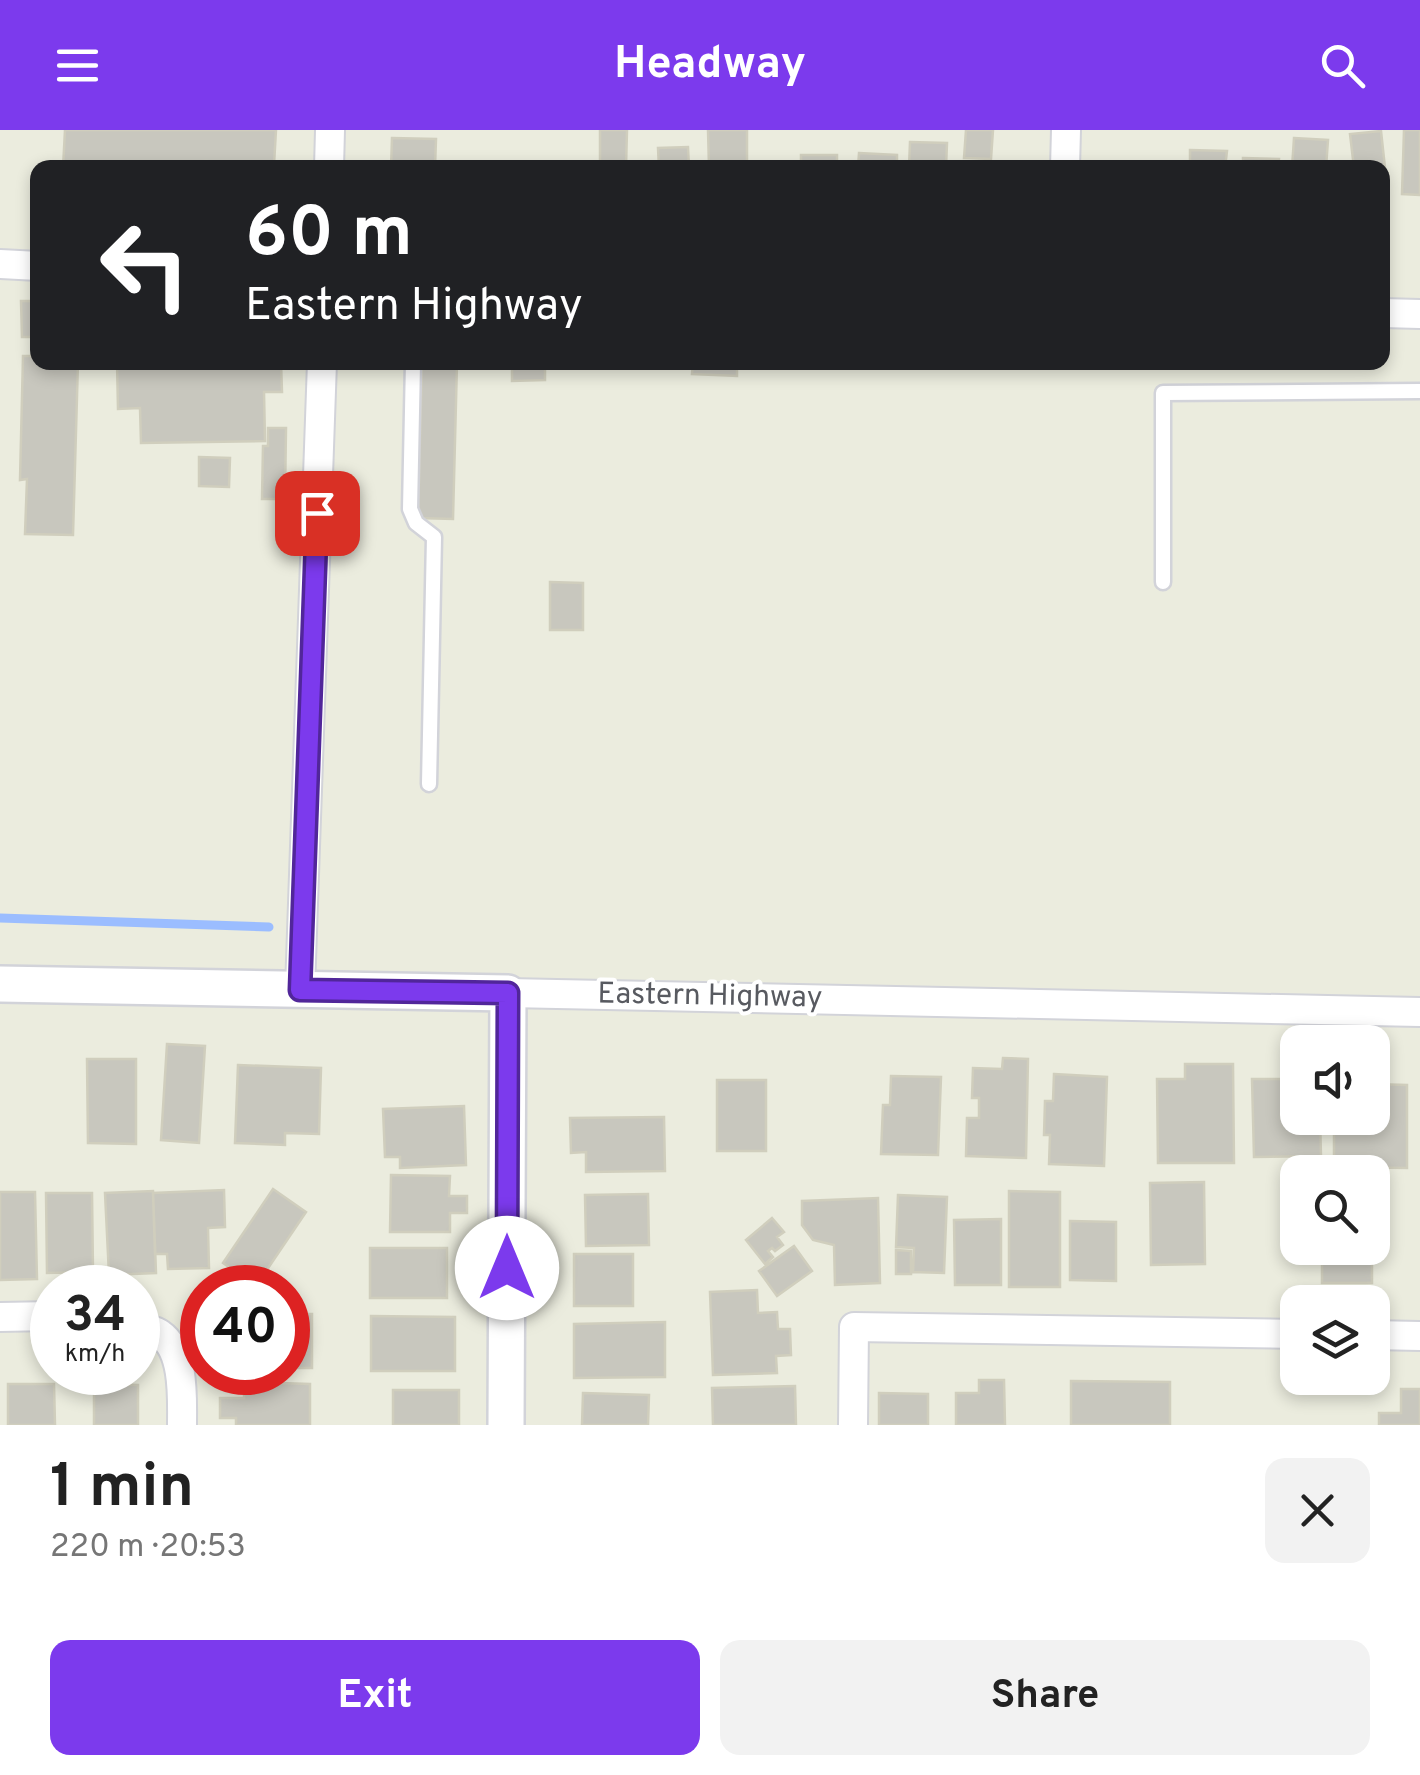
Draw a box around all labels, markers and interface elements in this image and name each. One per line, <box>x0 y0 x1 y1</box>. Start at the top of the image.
text: Headway <box>614 37 806 94</box>
icon: menu <box>50 38 105 93</box>
icon: search <box>1315 38 1370 93</box>
text: 60 m <box>245 192 413 281</box>
icon: left <box>80 200 210 330</box>
text: Eastern Highway <box>245 279 583 336</box>
pin <box>275 471 360 556</box>
icon: arrive <box>290 486 345 541</box>
street label: Eastern Highway <box>597 977 823 1017</box>
map controls <box>1280 1025 1390 1395</box>
button: sound <box>1280 1025 1390 1135</box>
button: search <box>1280 1155 1390 1265</box>
position arrow <box>455 1216 559 1320</box>
speed limit sign: 40 <box>180 1265 310 1395</box>
button: layers <box>1280 1285 1390 1395</box>
text: 34 <box>64 1286 126 1349</box>
text: km/h <box>65 1339 125 1371</box>
text: 1 min <box>50 1452 194 1528</box>
button: close <box>1265 1458 1370 1563</box>
text: 220 m · 20:53 <box>50 1528 246 1568</box>
button: Exit <box>50 1640 700 1755</box>
button: Share <box>720 1640 1370 1755</box>

